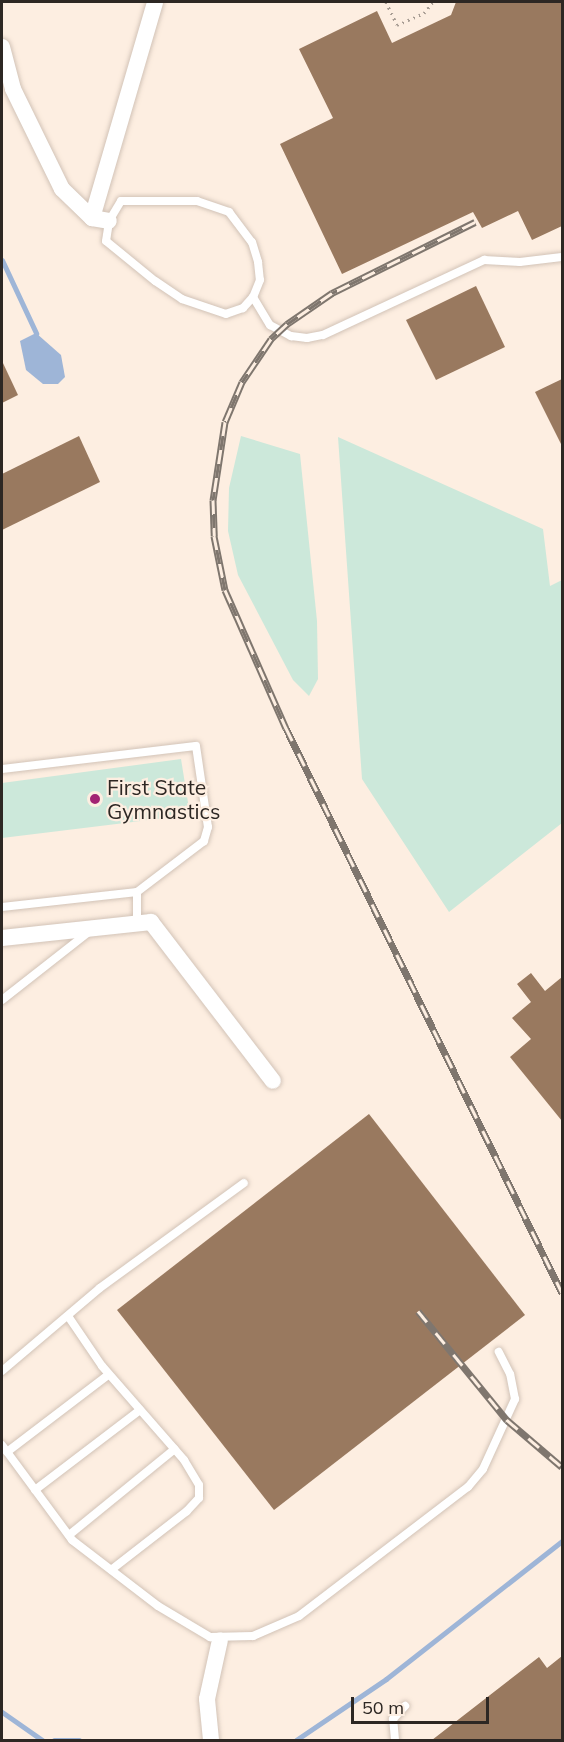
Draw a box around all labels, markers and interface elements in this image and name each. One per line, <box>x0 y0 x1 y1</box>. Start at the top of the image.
place label: First State Gymnastics <box>107 774 220 824</box>
marker: First State Gymnastics <box>88 792 102 806</box>
scale bar <box>354 1685 492 1723</box>
text: 50 m <box>362 1696 404 1719</box>

